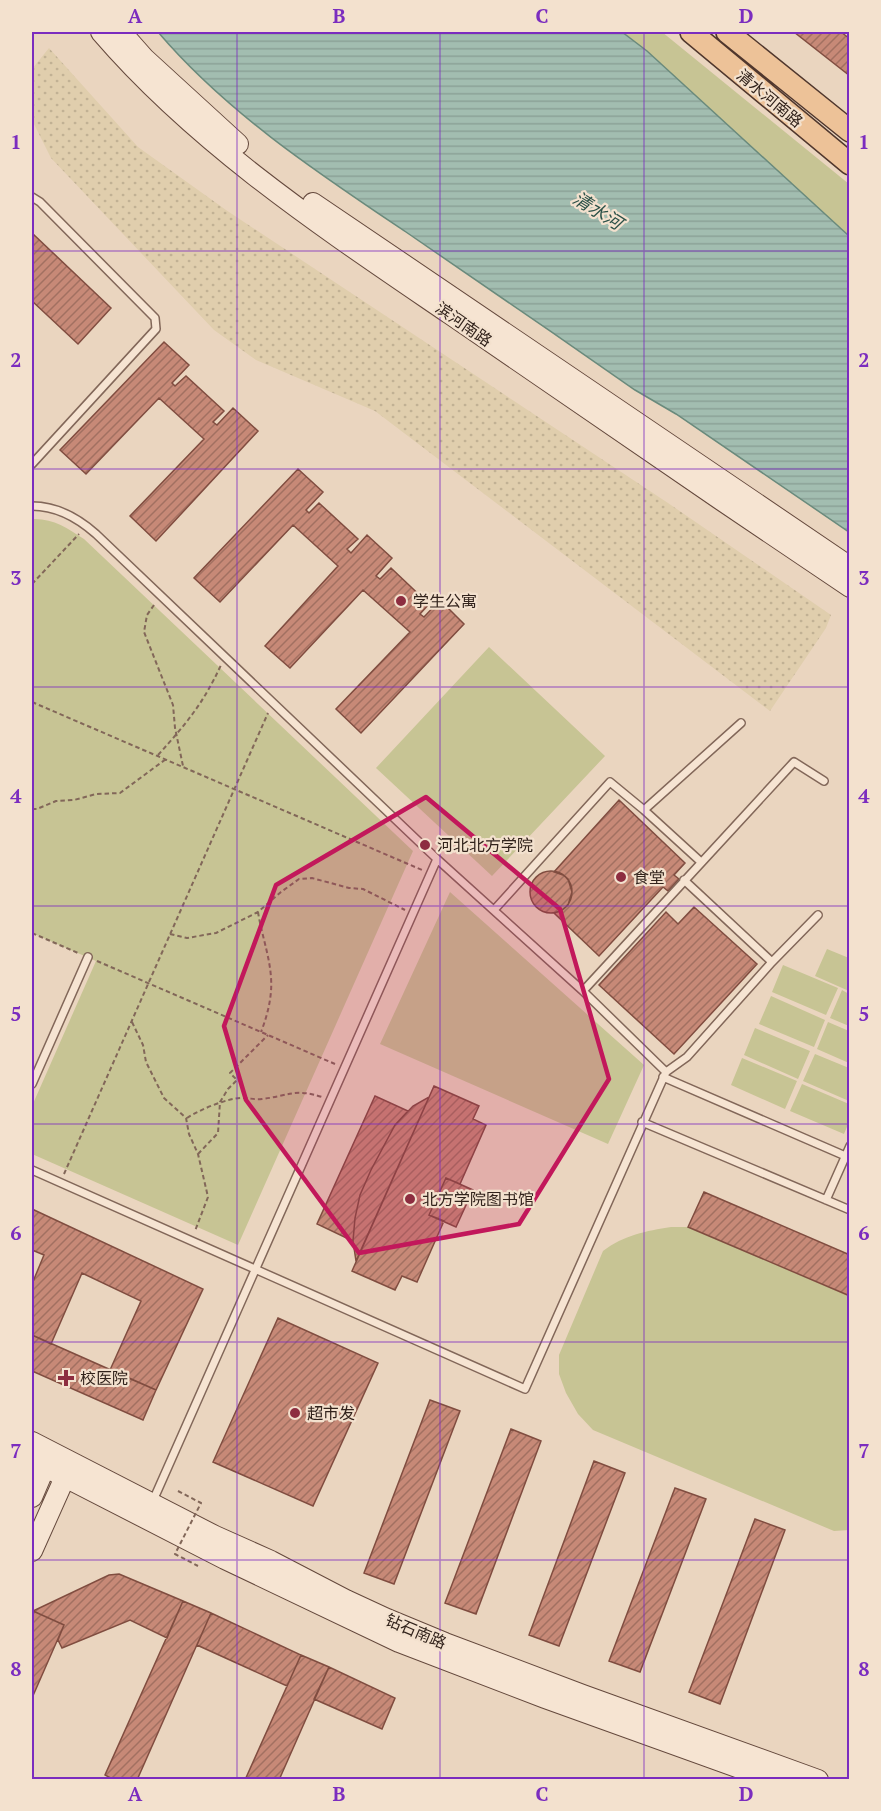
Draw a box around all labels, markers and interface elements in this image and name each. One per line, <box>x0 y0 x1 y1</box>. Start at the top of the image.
text: A <box>128 2 143 29</box>
text: B <box>333 2 346 29</box>
text: C <box>535 2 549 29</box>
text: D <box>739 2 753 29</box>
street label: 清水河南路 <box>732 64 808 132</box>
text: 1 <box>10 128 22 155</box>
text: 1 <box>858 128 870 155</box>
water label: 清水河 <box>569 186 630 236</box>
street label: 滨河南路 <box>431 297 497 351</box>
text: 2 <box>10 346 22 373</box>
text: 2 <box>858 346 870 373</box>
text: 3 <box>10 564 22 591</box>
text: 3 <box>858 564 870 591</box>
place label: 学生公寓 <box>413 590 477 612</box>
marker: 学生公寓 <box>394 594 408 608</box>
text: 4 <box>10 782 22 809</box>
text: 4 <box>858 782 870 809</box>
place label: 河北北方学院 <box>437 834 533 856</box>
marker: 河北北方学院 <box>418 838 432 852</box>
place label: 食堂 <box>633 866 665 888</box>
marker: 食堂 <box>614 870 628 884</box>
text: 5 <box>10 1000 22 1027</box>
text: 5 <box>858 1000 870 1027</box>
place label: 北方学院图书馆 <box>422 1188 534 1210</box>
marker: 北方学院图书馆 <box>403 1192 417 1206</box>
text: 6 <box>10 1219 22 1246</box>
text: 6 <box>858 1219 870 1246</box>
place label: 校医院 <box>80 1367 128 1389</box>
marker: 校医院 <box>57 1369 75 1387</box>
place label: 超市发 <box>307 1402 355 1424</box>
marker: 超市发 <box>288 1406 302 1420</box>
text: 7 <box>10 1437 22 1464</box>
text: 7 <box>858 1437 870 1464</box>
street label: 钻石南路 <box>382 1608 450 1654</box>
text: 8 <box>10 1655 22 1682</box>
text: 8 <box>858 1655 870 1682</box>
text: A <box>128 1780 143 1807</box>
text: B <box>333 1780 346 1807</box>
text: C <box>535 1780 549 1807</box>
text: D <box>739 1780 753 1807</box>

